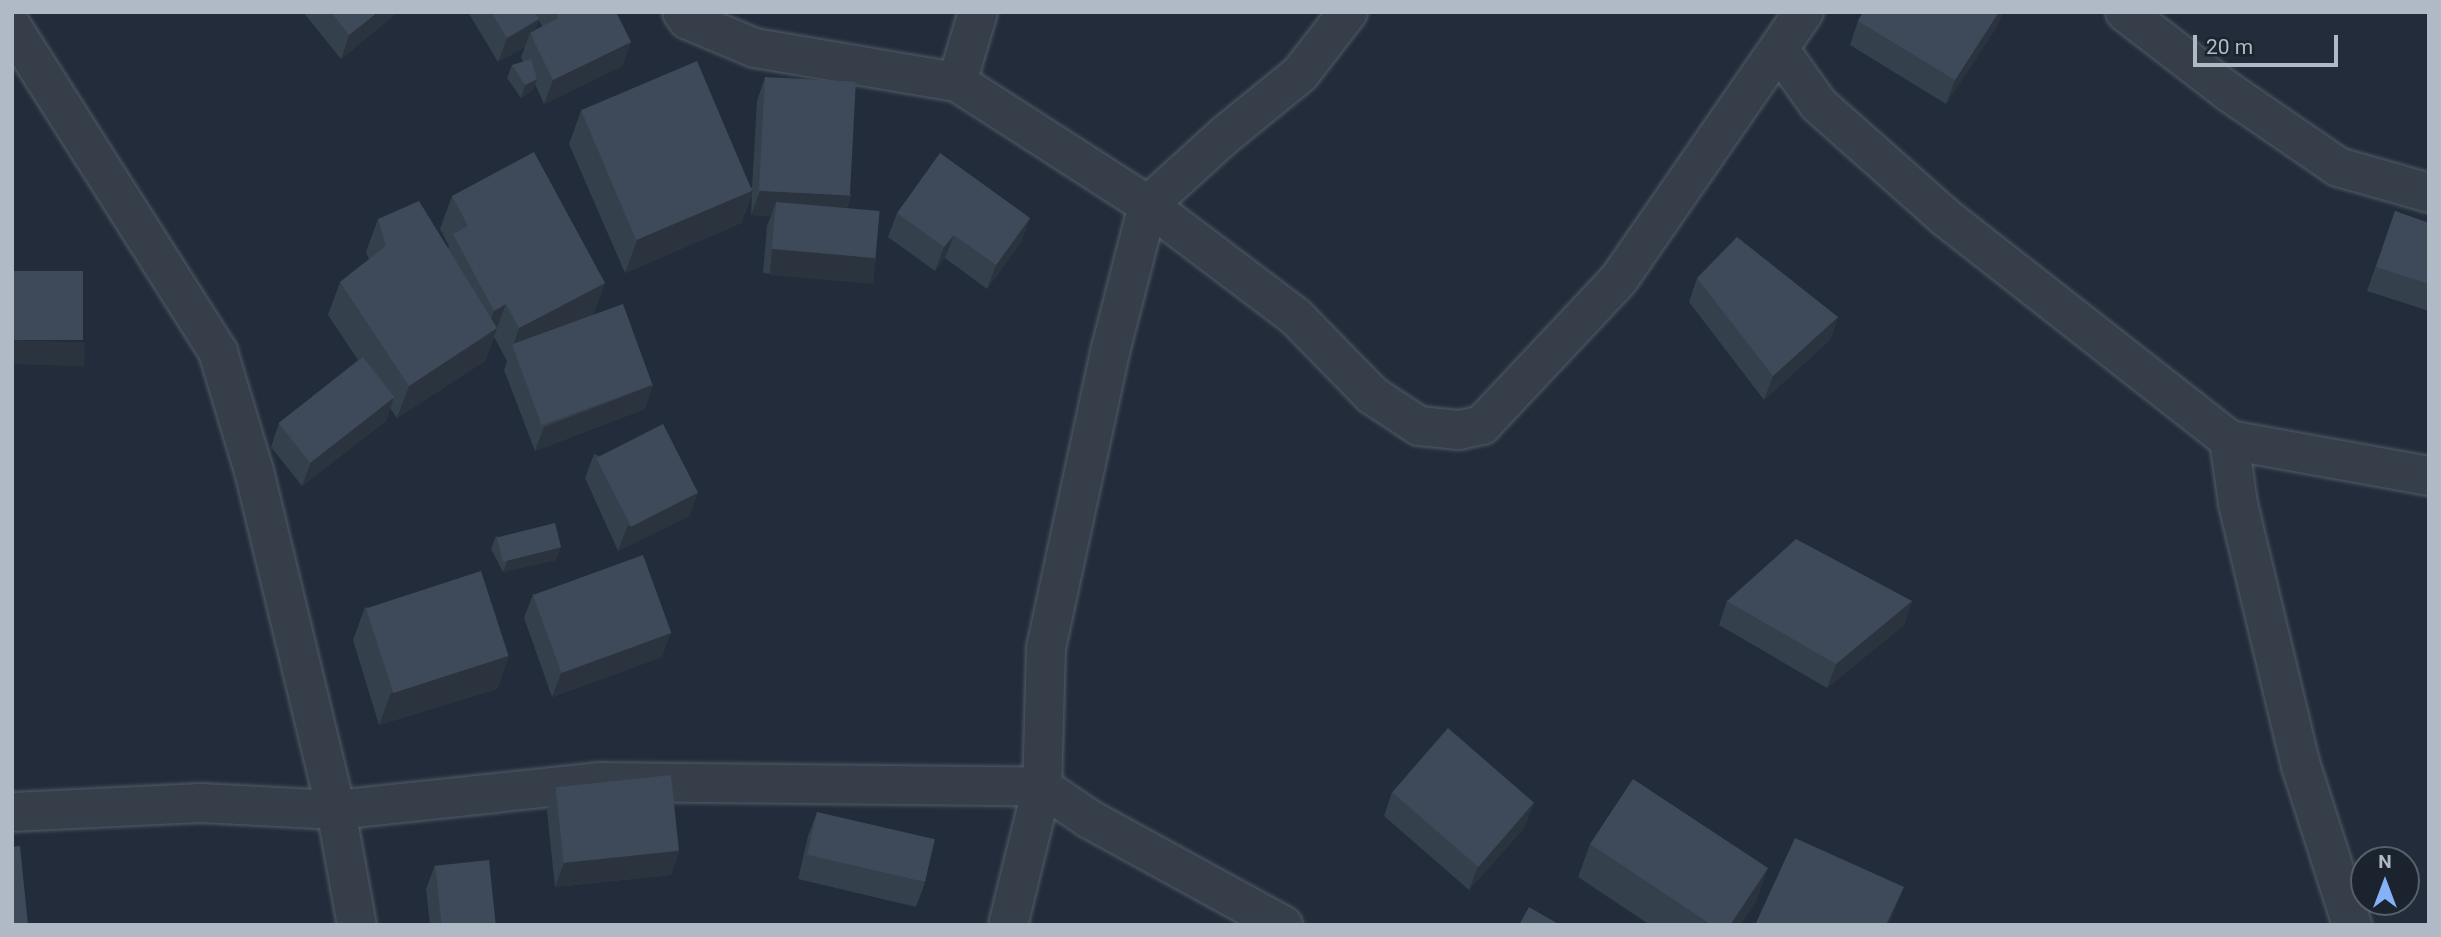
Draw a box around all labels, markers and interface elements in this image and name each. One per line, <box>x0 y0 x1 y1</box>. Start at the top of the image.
scale bar <box>2196 21 2341 65</box>
text: 20 m <box>2206 35 2253 59</box>
north arrow <box>2350 846 2420 916</box>
text: N <box>2378 850 2392 873</box>

